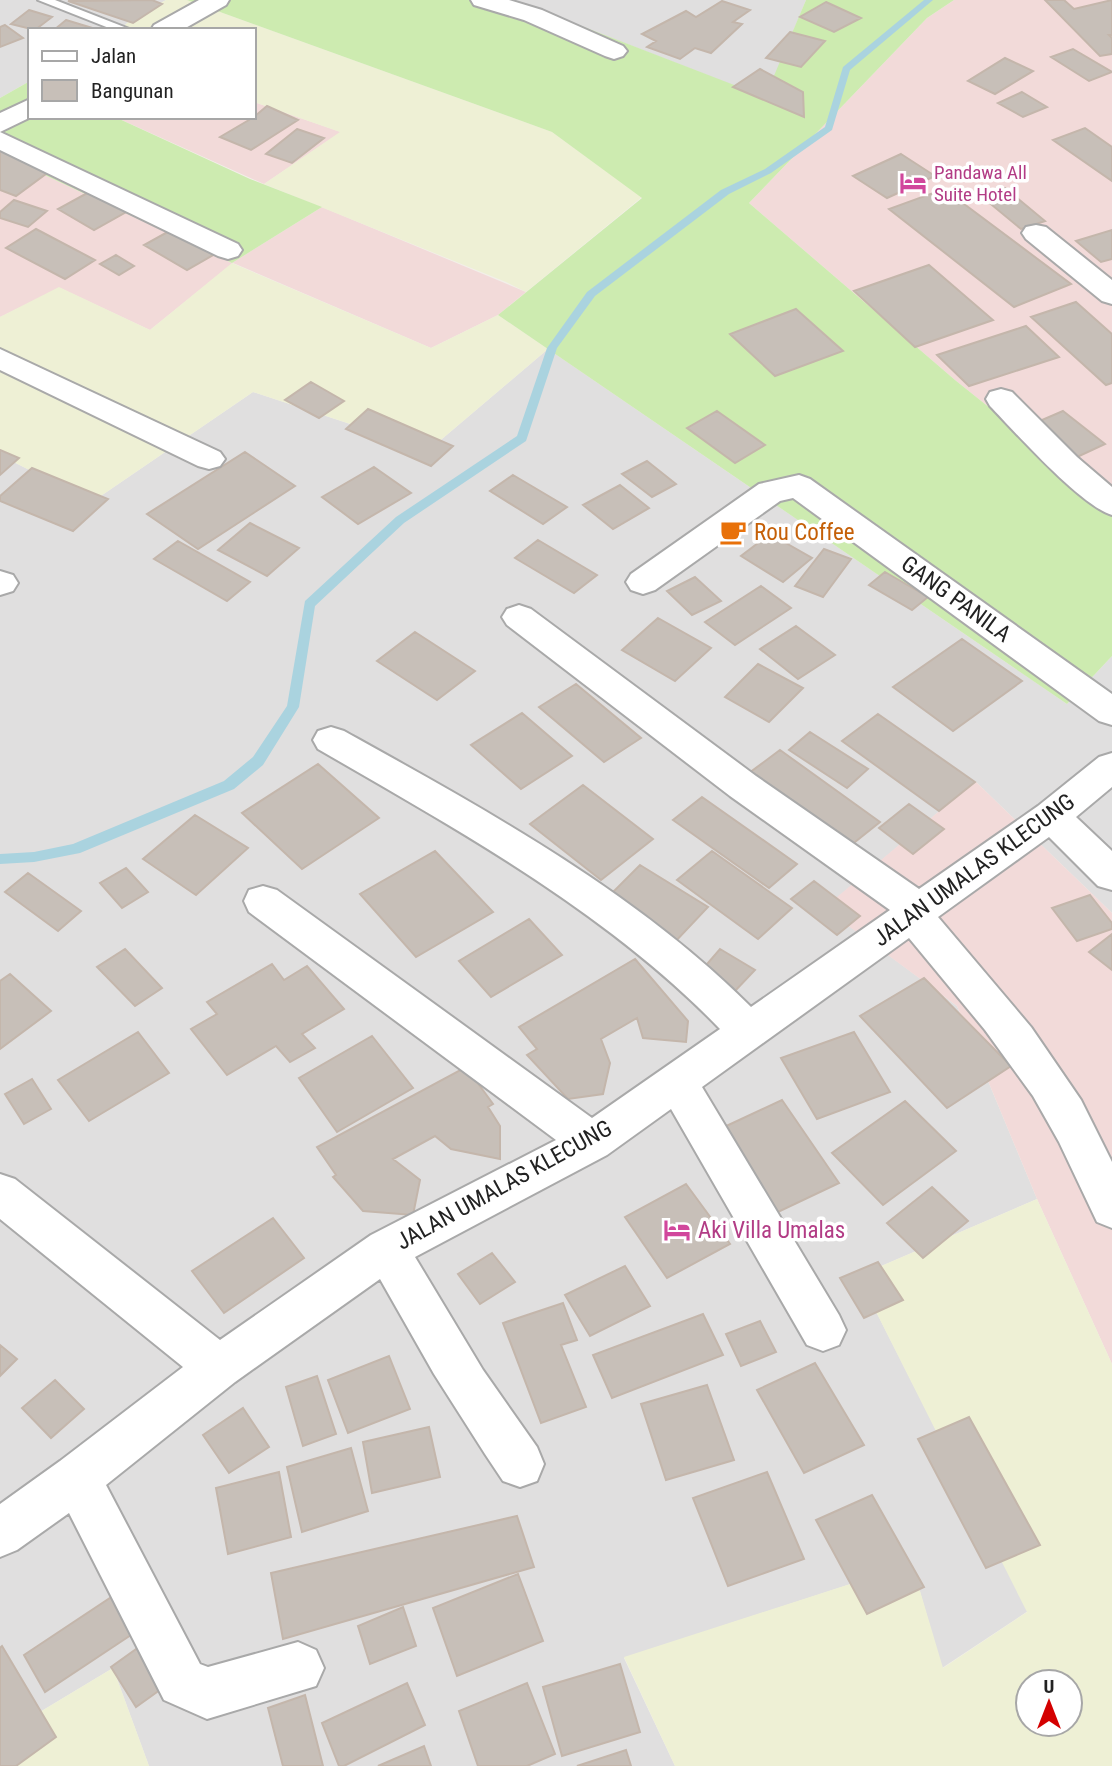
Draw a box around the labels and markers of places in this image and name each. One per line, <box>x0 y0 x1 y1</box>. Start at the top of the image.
place label: Pandawa All Suite Hotel <box>934 161 1027 206</box>
hotel icon: Pandawa All Suite Hotel <box>898 168 928 198</box>
cafe icon: Rou Coffee <box>718 517 748 547</box>
place label: Rou Coffee <box>754 519 855 546</box>
hotel icon: Aki Villa Umalas <box>662 1215 692 1245</box>
place label: Aki Villa Umalas <box>698 1217 845 1244</box>

